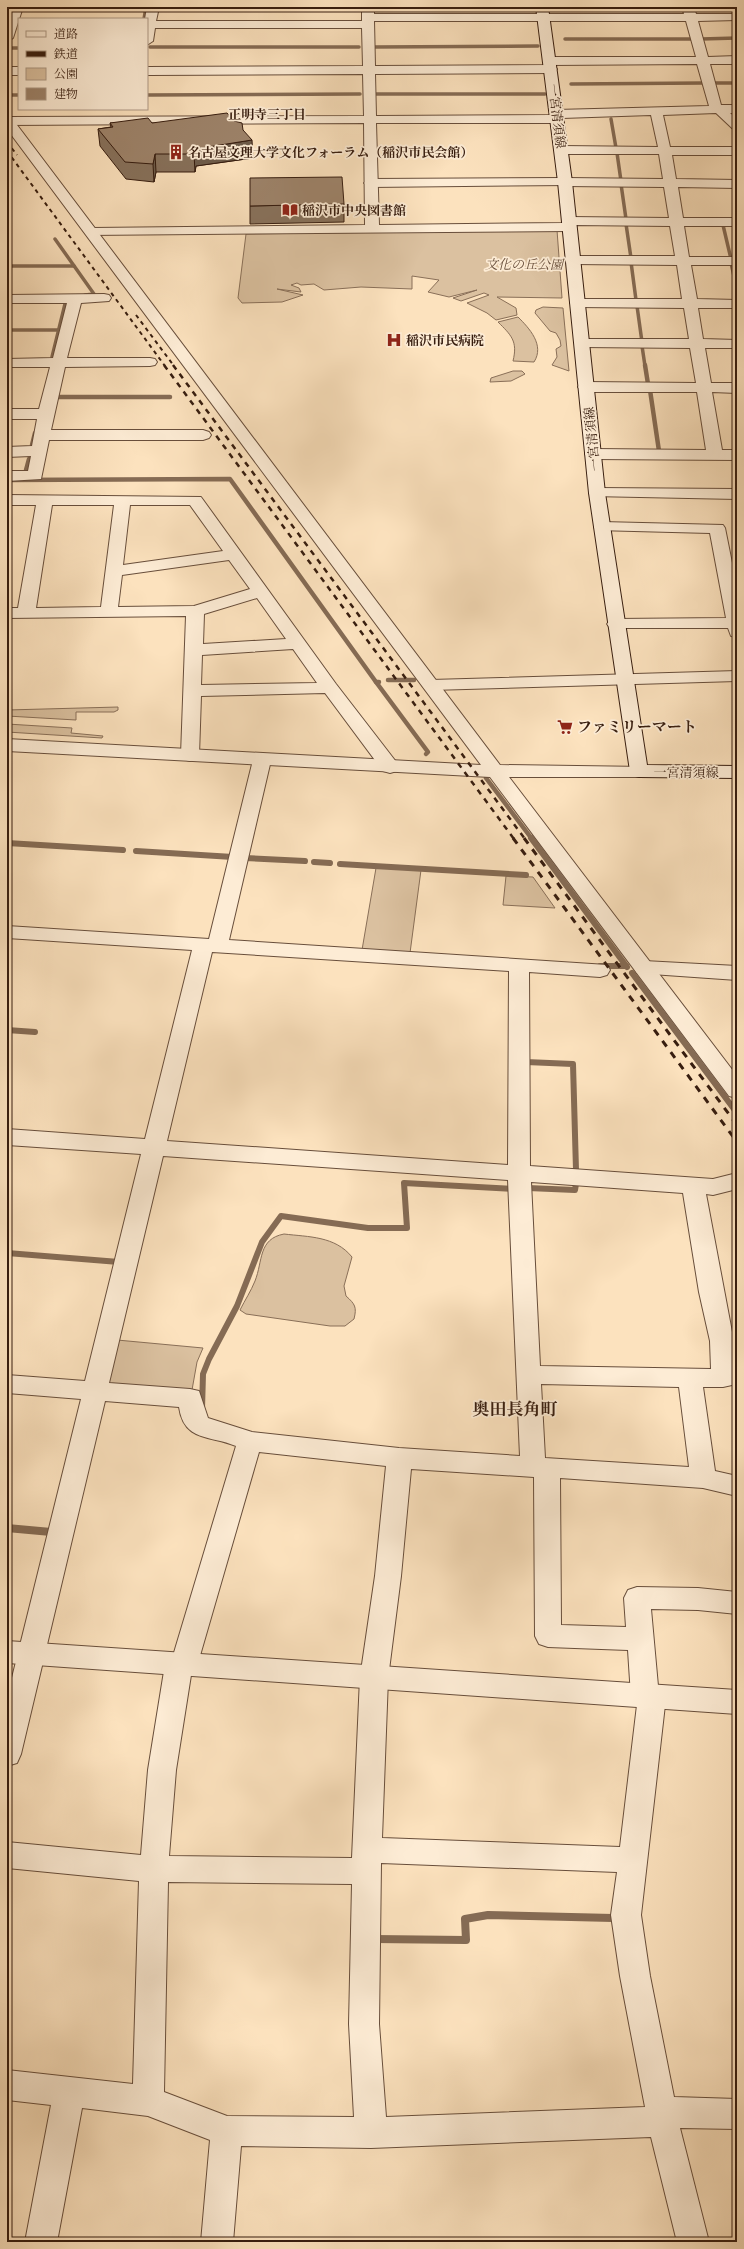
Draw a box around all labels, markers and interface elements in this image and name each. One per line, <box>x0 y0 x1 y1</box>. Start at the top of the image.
legend <box>18 18 148 110</box>
text: 道路 <box>54 27 78 41</box>
text: 鉄道 <box>53 47 78 61</box>
text: 公園 <box>54 67 78 81</box>
street label: 一宮清須線 <box>546 83 568 149</box>
text: 建物 <box>54 87 78 101</box>
district label: 正明寺三丁目 <box>228 107 306 122</box>
building icon: 名古屋文理大学文化フォーラム（稲沢市民会館） <box>167 143 185 161</box>
place label: 名古屋文理大学文化フォーラム（稲沢市民会館） <box>188 145 473 160</box>
library icon: 稲沢市中央図書館 <box>281 201 299 219</box>
place label: 稲沢市中央図書館 <box>302 203 406 218</box>
park label: 文化の丘公園 <box>485 257 565 272</box>
hospital icon: 稲沢市民病院 <box>385 331 403 349</box>
place label: 稲沢市民病院 <box>406 333 484 348</box>
street label: 一宮清須線 <box>581 406 603 472</box>
supermarket icon: ファミリーマート <box>556 718 574 736</box>
place label: ファミリーマート <box>577 718 697 736</box>
street label: 一宮清須線 <box>653 765 719 780</box>
district label: 奥田長角町 <box>473 1399 558 1419</box>

